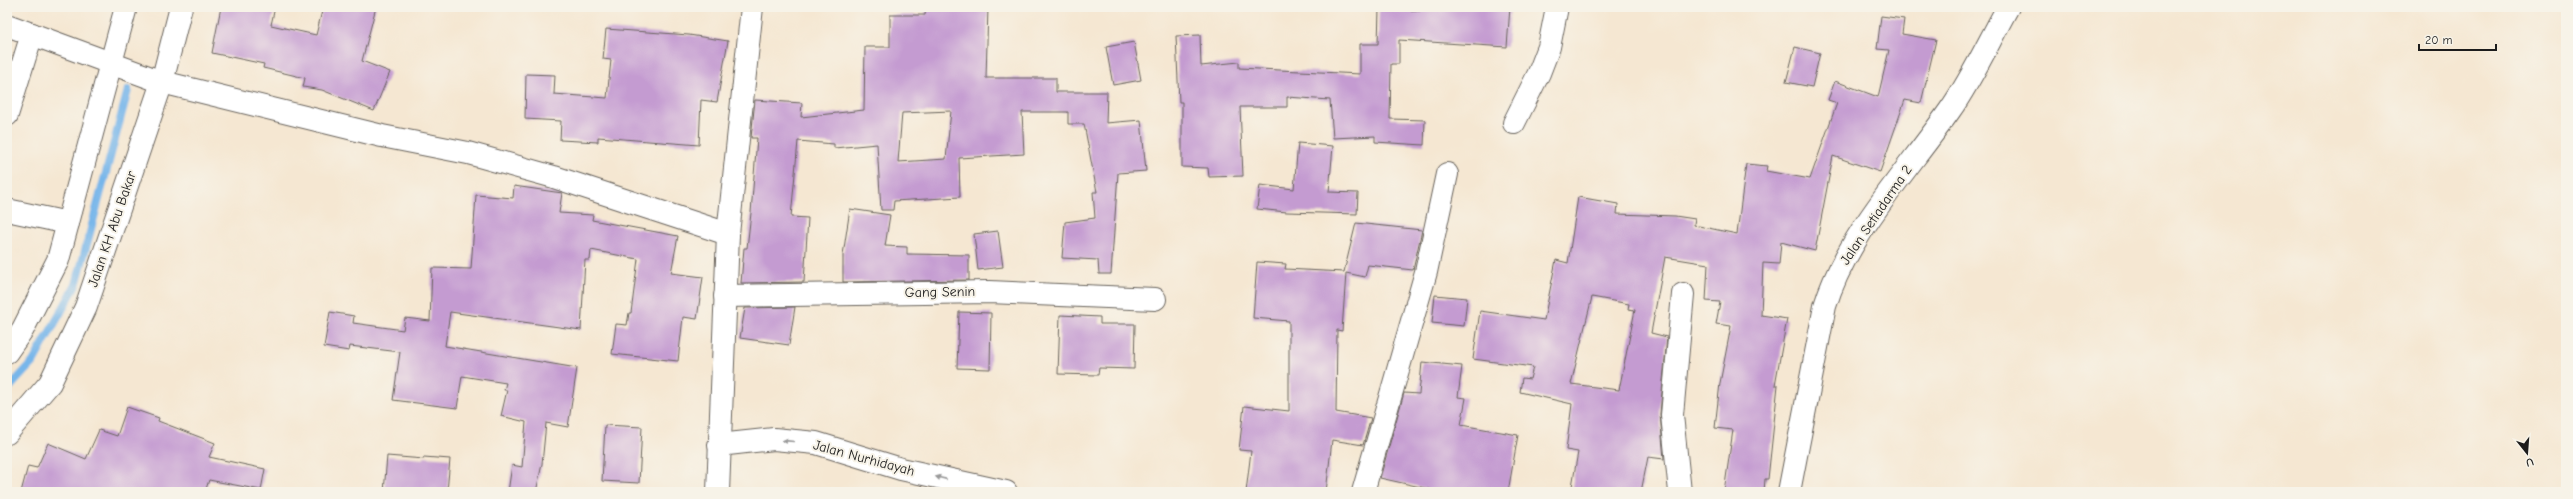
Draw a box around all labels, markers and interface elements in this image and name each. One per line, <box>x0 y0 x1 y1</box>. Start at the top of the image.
scale bar <box>2419 26 2496 52</box>
text: 20 m <box>2425 33 2453 47</box>
street label: Jalan Setiadarma 2 <box>1836 162 1916 268</box>
street label: Jalan KH Abu Bakar <box>84 168 140 289</box>
street label: Gang Senin <box>905 283 975 301</box>
north arrow <box>2507 433 2547 473</box>
street label: Jalan Nurhidayah <box>811 436 917 480</box>
one-way arrow <box>782 437 794 444</box>
text: U <box>2524 455 2535 469</box>
one-way arrow <box>935 474 947 480</box>

